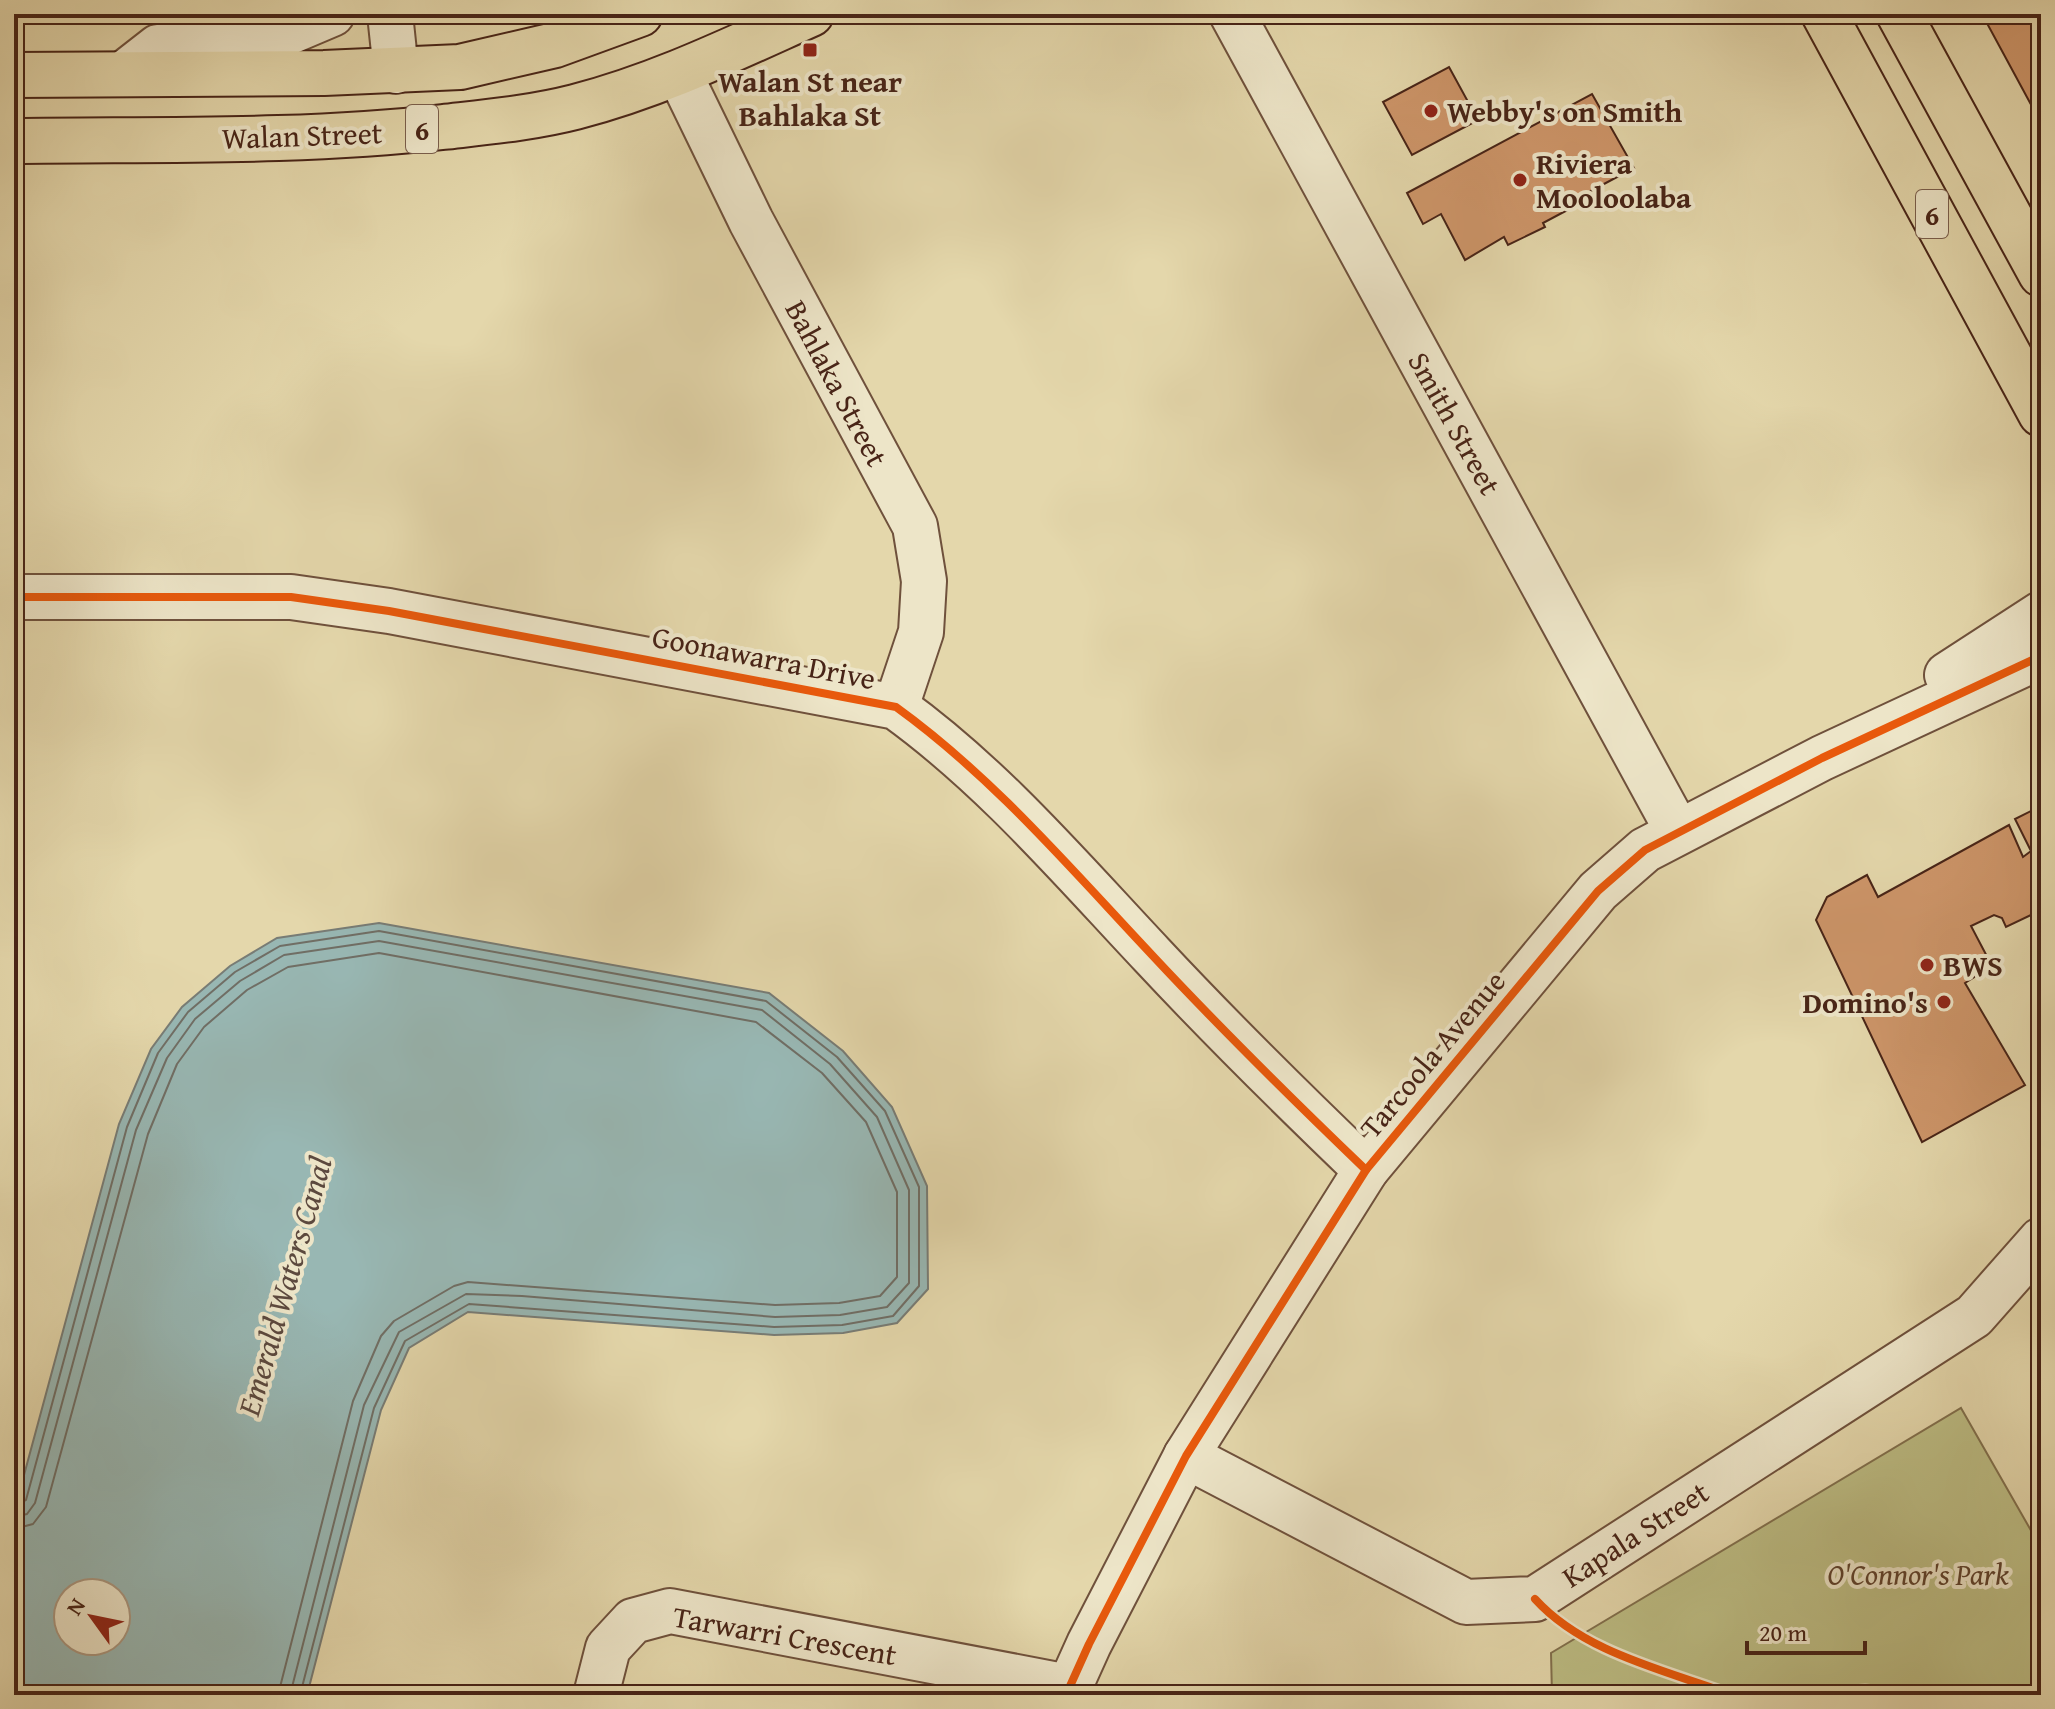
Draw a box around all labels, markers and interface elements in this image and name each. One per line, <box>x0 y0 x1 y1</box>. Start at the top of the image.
marker: Walan St near Bahlaka St <box>801 41 819 59</box>
place label: Walan St near Bahlaka St <box>718 59 902 137</box>
place label: Webby's on Smith <box>1447 89 1683 133</box>
marker: Webby's on Smith <box>1422 102 1440 120</box>
road number: 6 <box>406 105 438 153</box>
street label: Walan Street <box>221 110 383 160</box>
place label: Riviera Mooloolaba <box>1536 141 1692 219</box>
marker: Riviera Mooloolaba <box>1511 171 1529 189</box>
road number: 6 <box>1916 190 1948 238</box>
street label: Bahlaka Street <box>775 292 899 474</box>
street label: Smith Street <box>1398 343 1513 503</box>
street label: Goonawarra Drive <box>649 614 879 700</box>
place label: BWS <box>1943 943 2003 987</box>
marker: BWS <box>1918 956 1936 974</box>
street label: Tarcoola Avenue <box>1349 961 1515 1147</box>
place label: Domino's <box>1803 980 1928 1024</box>
marker: Domino's <box>1935 993 1953 1011</box>
water label: Emerald Waters Canal <box>224 1151 344 1422</box>
street label: Kapala Street <box>1553 1470 1718 1598</box>
park label: O'Connor's Park <box>1827 1552 2009 1596</box>
north arrow <box>52 1577 132 1657</box>
text: N <box>58 1591 93 1621</box>
street label: Tarwarri Crescent <box>670 1594 900 1676</box>
scale bar <box>1747 1605 1865 1655</box>
text: 20 m <box>1759 1615 1807 1650</box>

